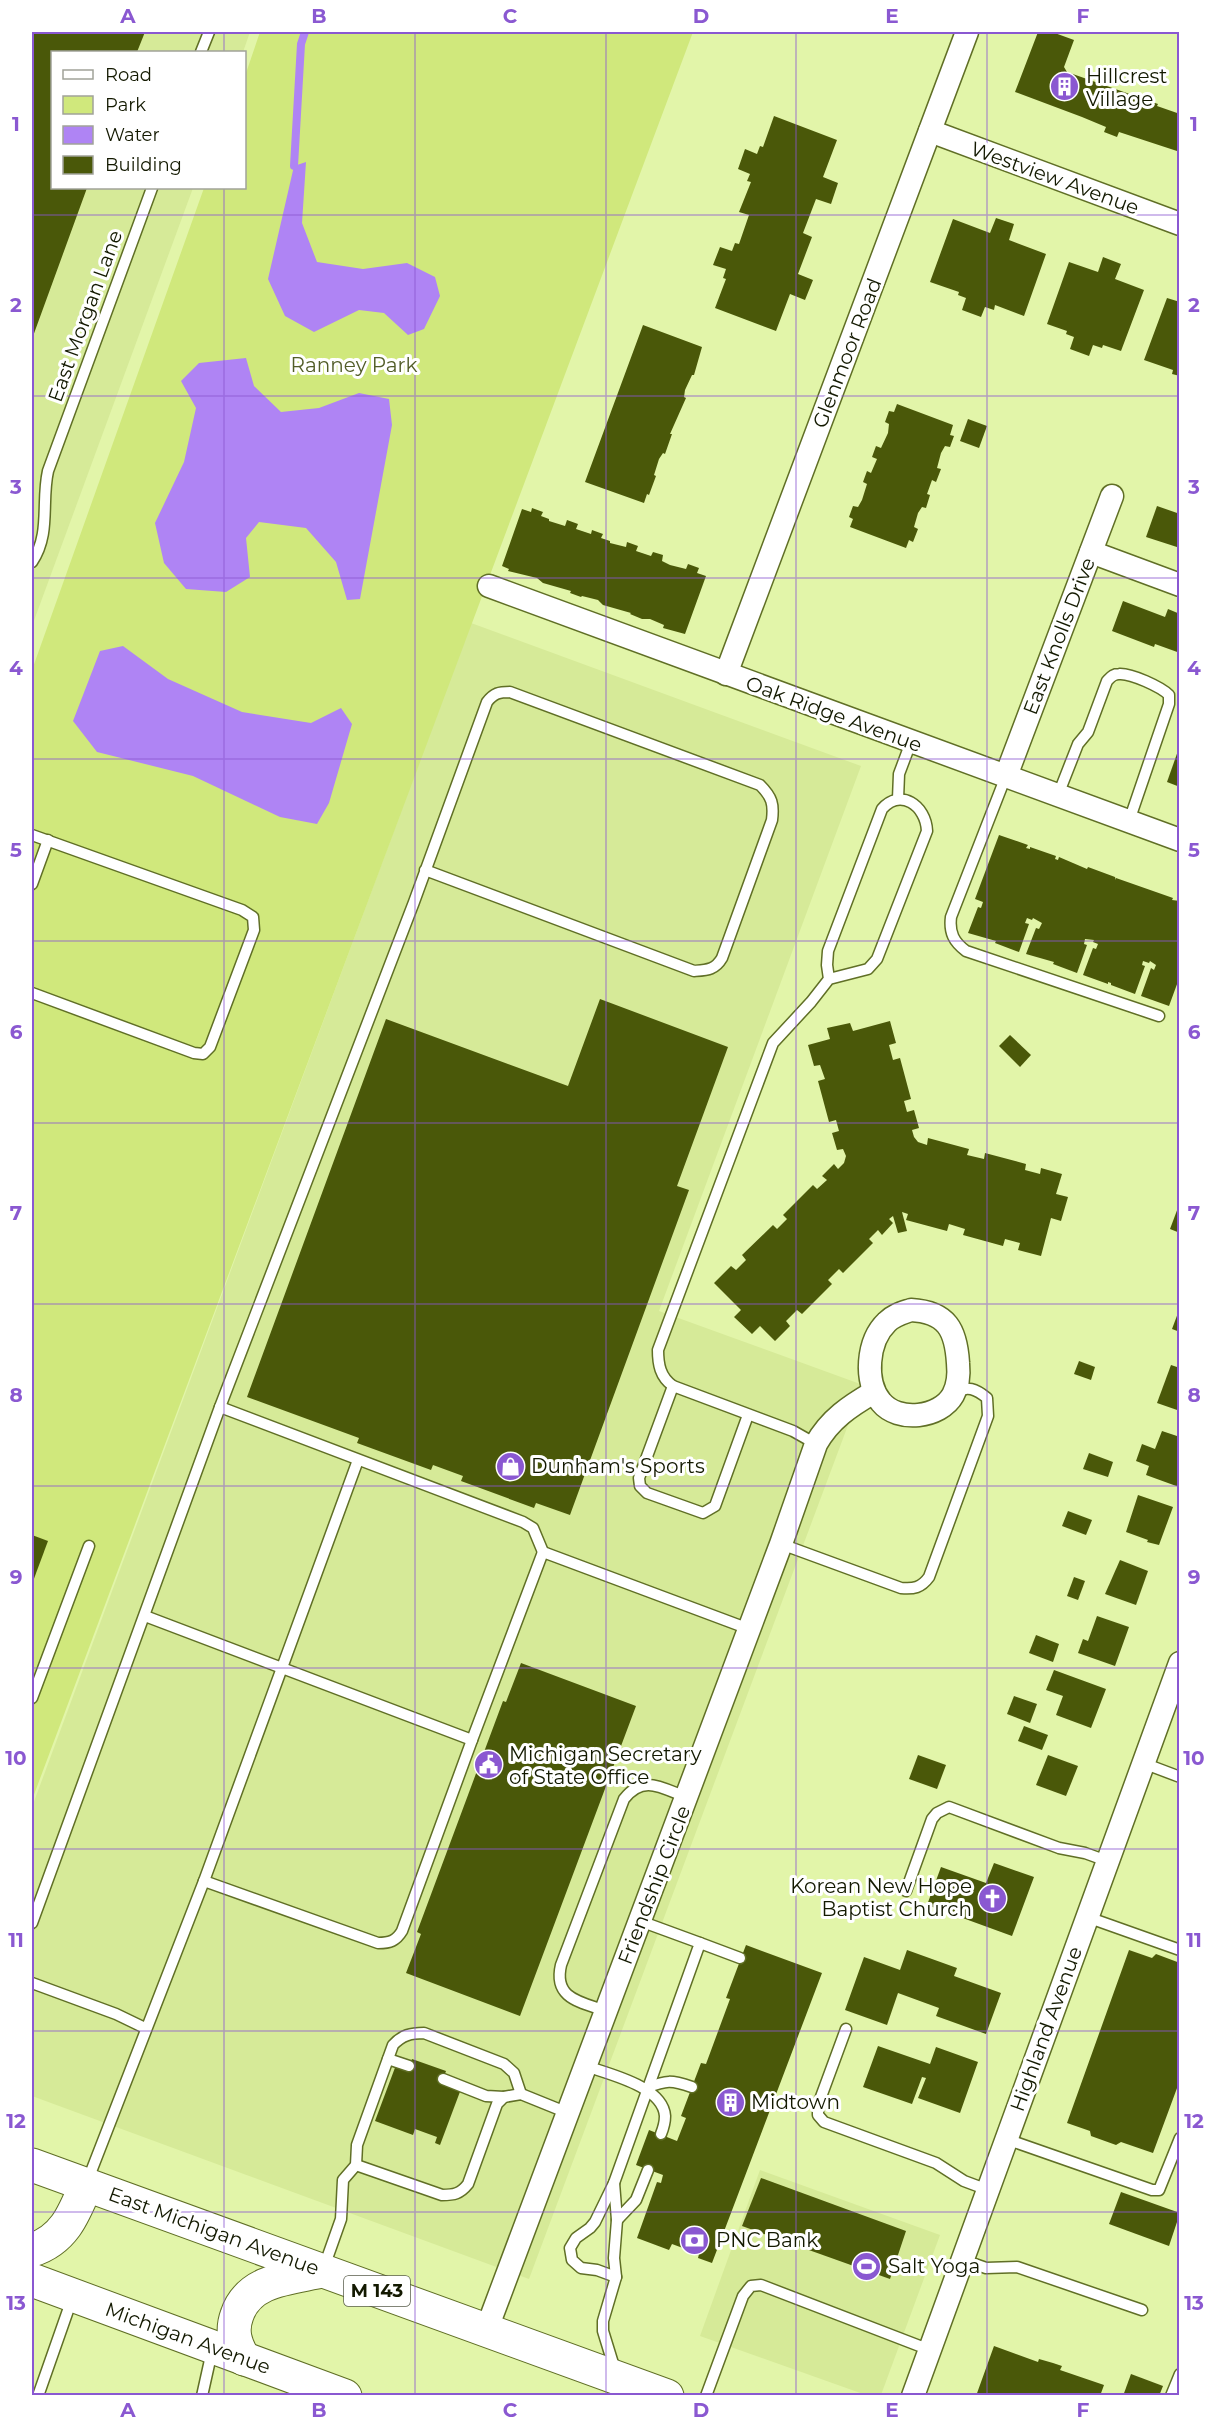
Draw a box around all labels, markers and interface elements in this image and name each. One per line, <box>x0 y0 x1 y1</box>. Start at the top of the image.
text: A <box>119 4 136 28</box>
text: B <box>311 4 327 28</box>
text: C <box>503 4 518 28</box>
text: D <box>693 4 709 28</box>
text: E <box>885 4 899 28</box>
text: F <box>1077 4 1090 28</box>
legend <box>51 51 246 189</box>
text: Road <box>105 64 152 86</box>
place label: Hillcrest Village <box>1086 64 1167 111</box>
building icon: Hillcrest Village <box>1049 71 1081 103</box>
text: Park <box>105 94 146 116</box>
text: 1 <box>12 112 20 136</box>
text: 1 <box>1190 112 1198 136</box>
text: Water <box>105 124 160 146</box>
street label: Westview Avenue <box>968 136 1142 220</box>
text: Building <box>105 154 182 176</box>
street label: East Morgan Lane <box>43 227 127 405</box>
street label: Glenmoor Road <box>807 275 887 431</box>
text: 2 <box>10 293 22 317</box>
text: 2 <box>1188 293 1200 317</box>
park label: Ranney Park <box>291 353 417 377</box>
text: 3 <box>9 475 22 499</box>
text: 3 <box>1187 475 1200 499</box>
street label: East Knolls Drive <box>1018 554 1100 718</box>
text: 4 <box>9 656 23 680</box>
text: 4 <box>1187 656 1201 680</box>
street label: Oak Ridge Avenue <box>743 671 925 757</box>
text: 5 <box>10 838 22 862</box>
text: 5 <box>1188 838 1200 862</box>
text: 6 <box>10 1020 23 1044</box>
text: 6 <box>1188 1020 1201 1044</box>
text: 7 <box>10 1201 22 1225</box>
text: 7 <box>1188 1201 1200 1225</box>
text: 8 <box>9 1383 23 1407</box>
text: 8 <box>1187 1383 1201 1407</box>
shop icon: Dunham's Sports <box>494 1450 526 1482</box>
place label: Dunham's Sports <box>531 1454 705 1478</box>
text: 9 <box>10 1565 22 1589</box>
text: 9 <box>1188 1565 1200 1589</box>
place label: Michigan Secretary of State Office <box>509 1742 702 1789</box>
text: 10 <box>5 1746 27 1770</box>
text: 10 <box>1183 1746 1205 1770</box>
public building icon: Michigan Secretary of State Office <box>472 1749 504 1781</box>
street label: Friendship Circle <box>613 1802 695 1968</box>
place label: Korean New Hope Baptist Church <box>790 1874 972 1921</box>
church icon: Korean New Hope Baptist Church <box>977 1882 1009 1914</box>
text: 11 <box>8 1928 24 1952</box>
text: 11 <box>1186 1928 1202 1952</box>
street label: Highland Avenue <box>1005 1943 1087 2115</box>
building icon: Midtown <box>714 2086 746 2118</box>
place label: Midtown <box>751 2090 840 2114</box>
text: 12 <box>6 2109 26 2133</box>
text: 12 <box>1184 2109 1204 2133</box>
street label: East Michigan Avenue <box>105 2182 323 2280</box>
bank icon: PNC Bank <box>679 2224 711 2256</box>
place label: PNC Bank <box>716 2228 818 2252</box>
sports icon: Salt Yoga <box>851 2250 883 2282</box>
place label: Salt Yoga <box>888 2254 980 2278</box>
road number: M 143 <box>344 2276 410 2306</box>
text: 13 <box>6 2291 26 2315</box>
text: 13 <box>1184 2291 1204 2315</box>
street label: Michigan Avenue <box>102 2297 274 2379</box>
text: A <box>119 2398 136 2422</box>
text: B <box>311 2398 327 2422</box>
text: C <box>503 2398 518 2422</box>
text: D <box>693 2398 709 2422</box>
text: E <box>885 2398 899 2422</box>
text: F <box>1077 2398 1090 2422</box>

